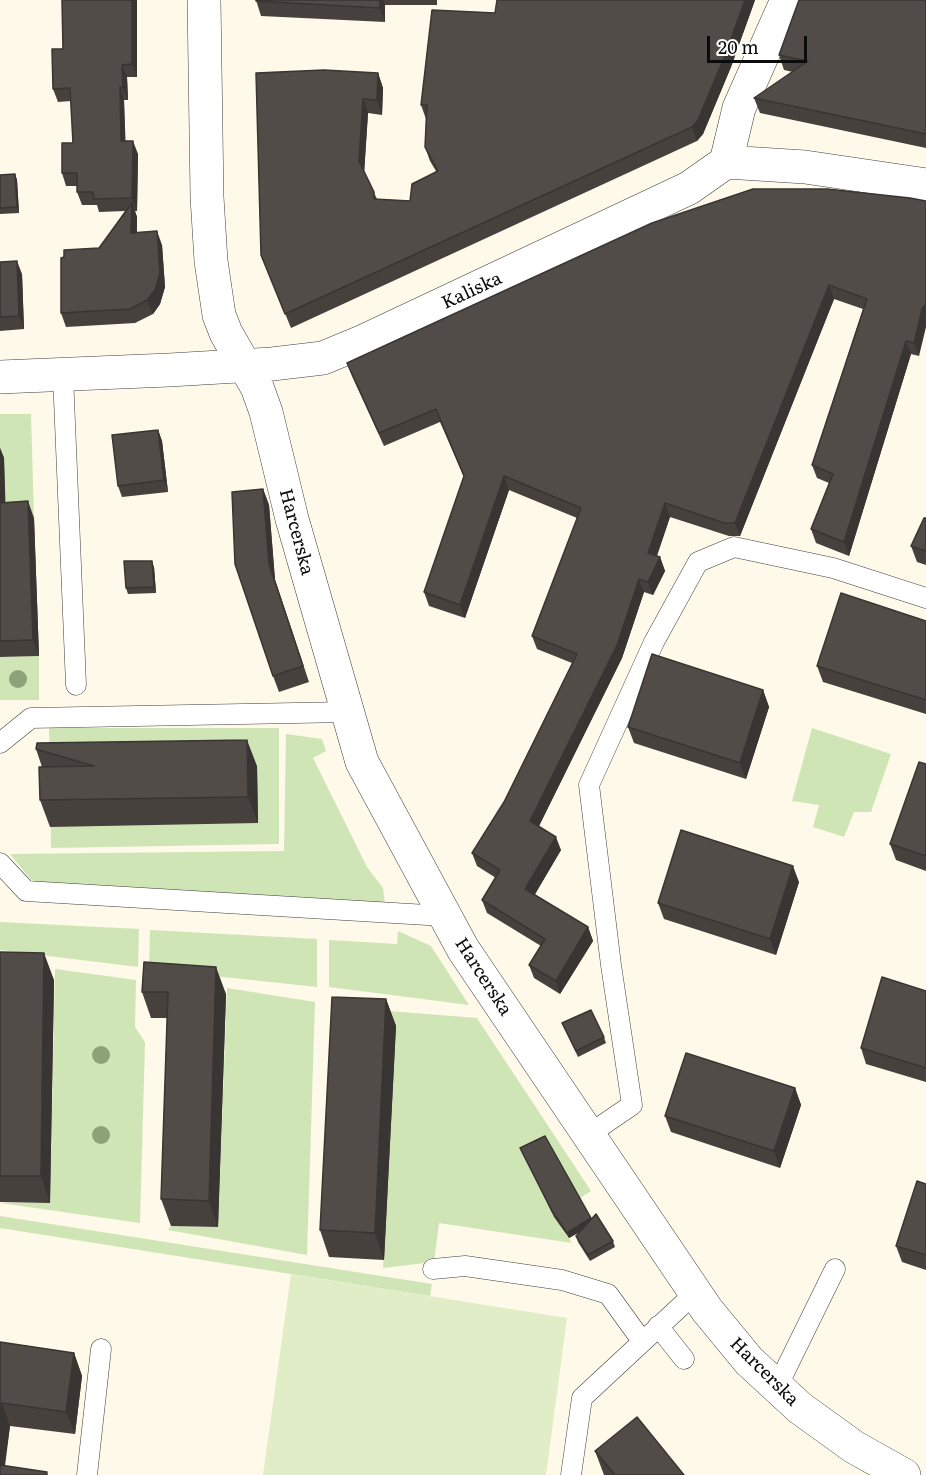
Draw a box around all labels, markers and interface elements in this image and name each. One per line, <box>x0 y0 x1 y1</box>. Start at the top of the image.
scale bar <box>710 24 810 62</box>
text: 20 m <box>718 33 759 60</box>
street label: Kaliska <box>439 268 505 314</box>
street label: Harcerska <box>274 487 318 577</box>
street label: Harcerska <box>450 934 516 1020</box>
street label: Harcerska <box>725 1333 803 1411</box>

